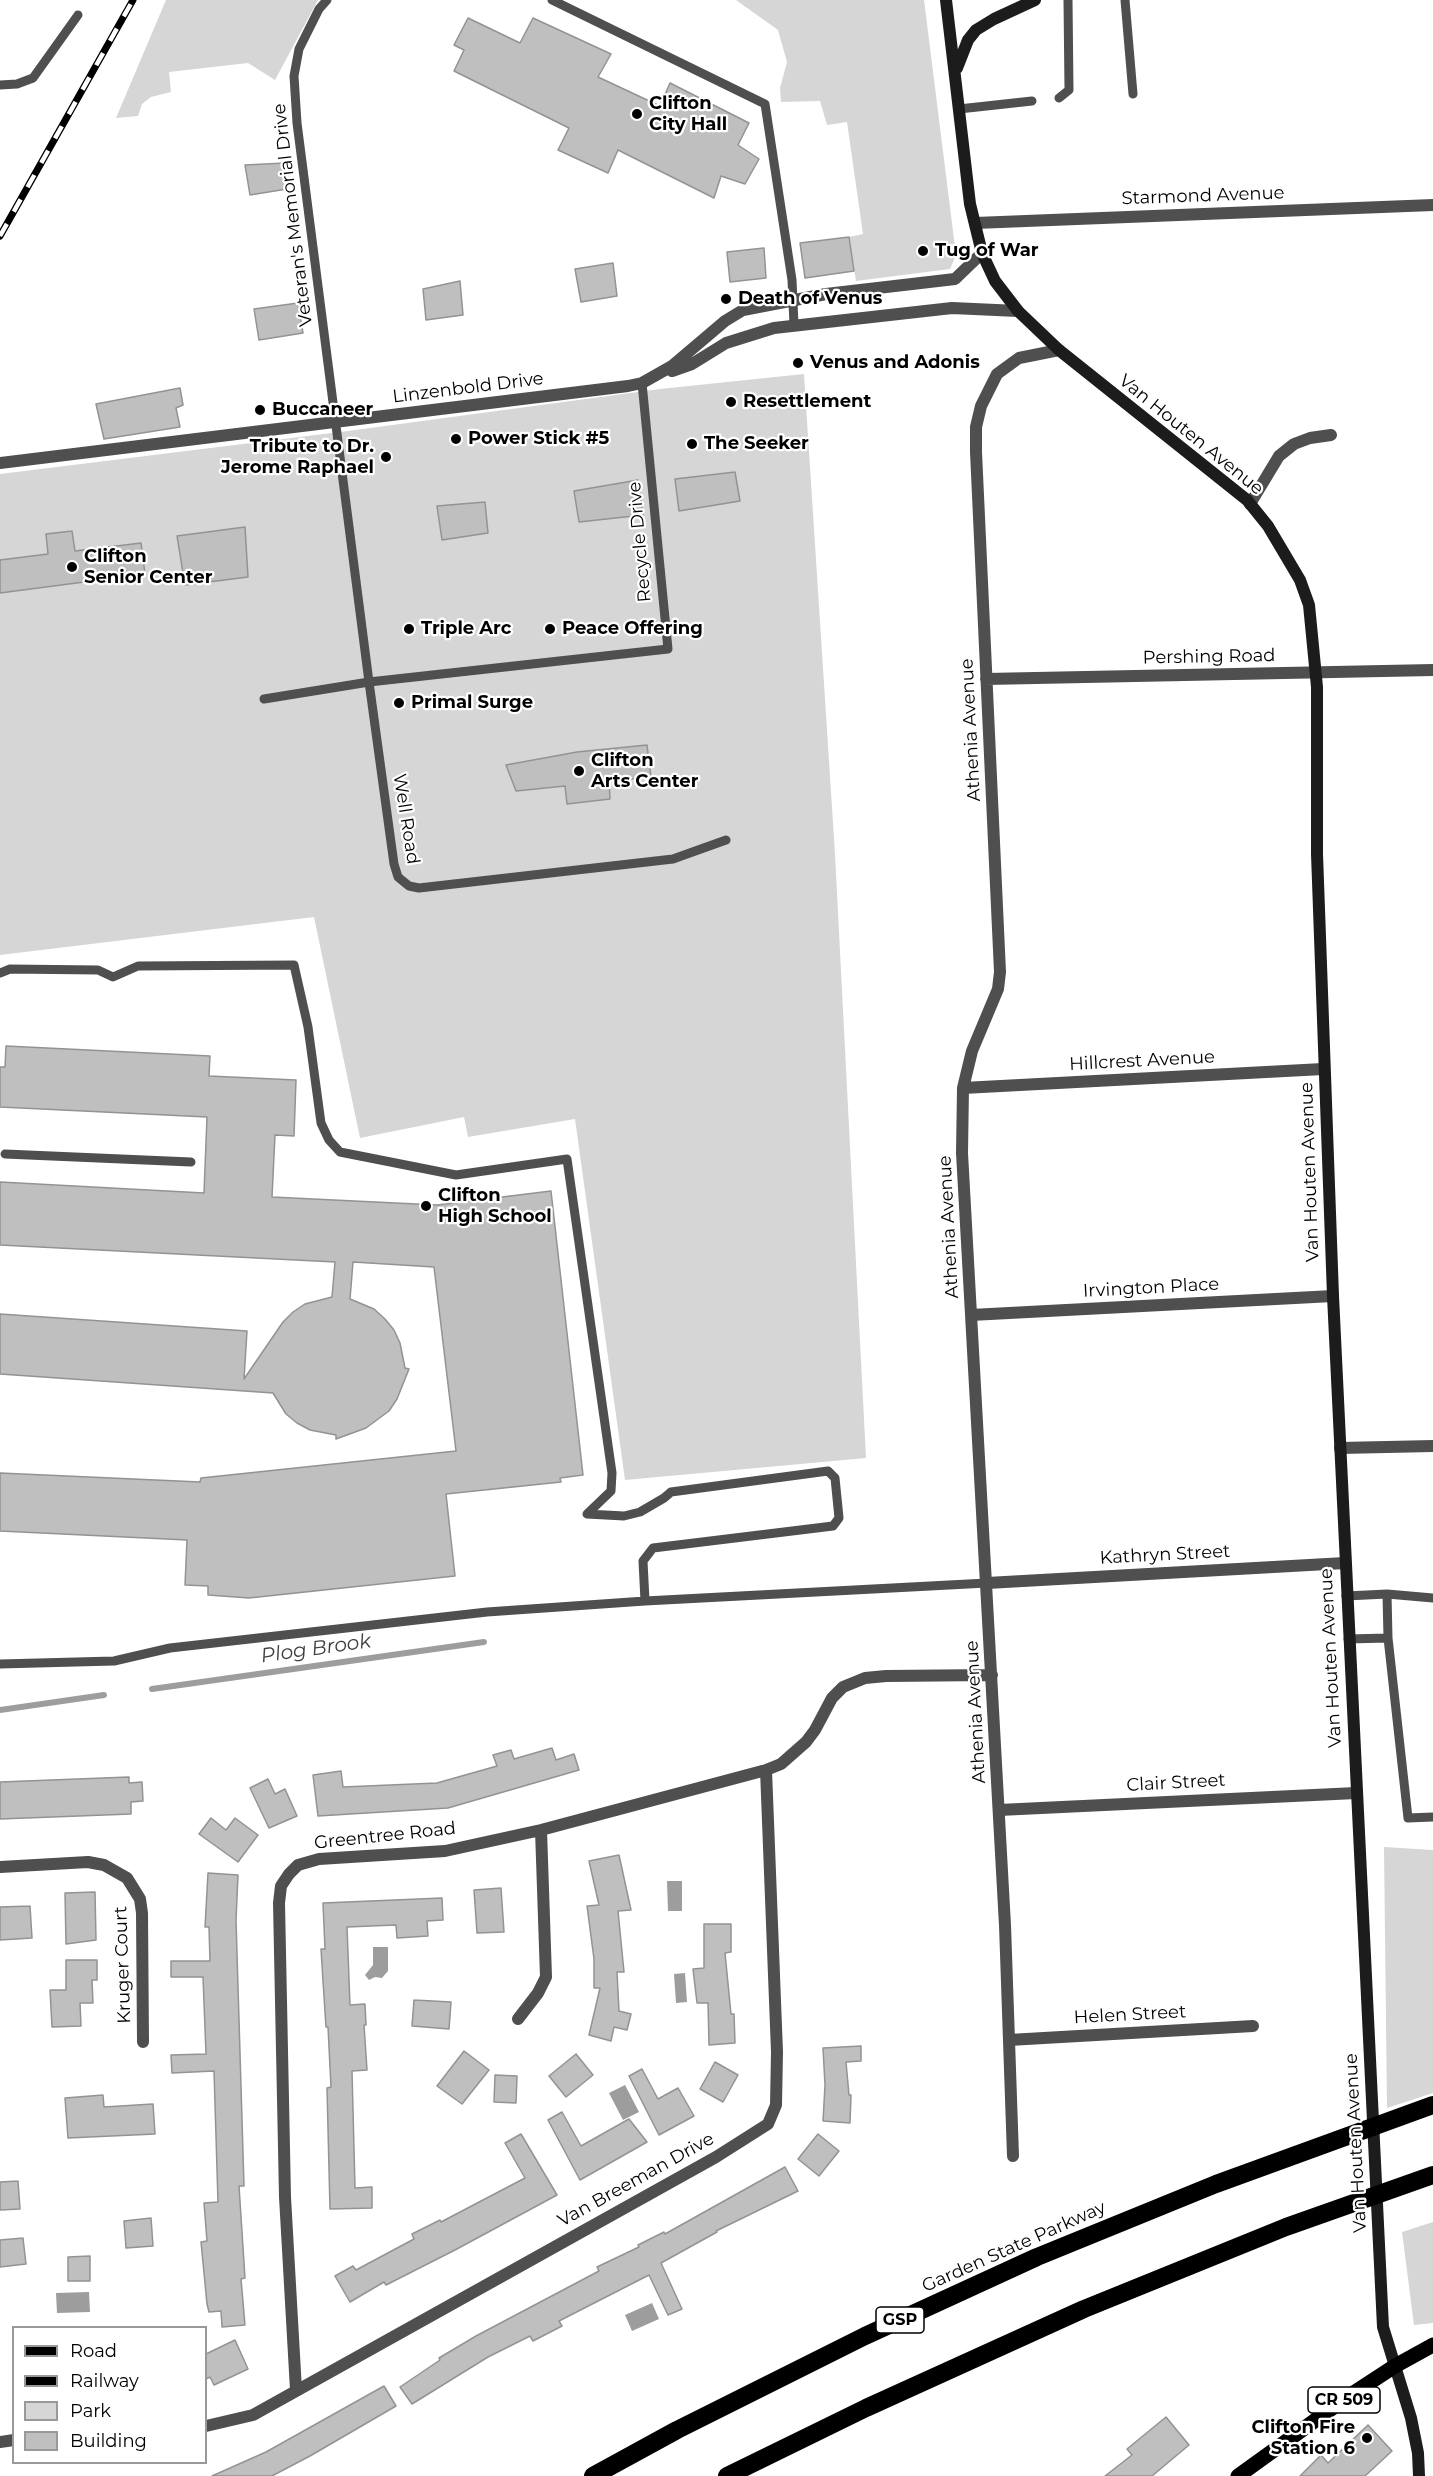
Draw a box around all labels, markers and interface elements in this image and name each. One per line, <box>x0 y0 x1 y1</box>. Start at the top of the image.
place label: Clifton City Hall <box>649 93 727 136</box>
street label: Veteran's Memorial Drive <box>269 102 317 328</box>
marker: Clifton City Hall <box>630 107 644 121</box>
street label: Starmond Avenue <box>1121 182 1285 210</box>
place label: Tug of War <box>935 240 1039 262</box>
marker: Tug of War <box>916 244 930 258</box>
place label: Death of Venus <box>738 288 882 310</box>
marker: Death of Venus <box>719 292 733 306</box>
place label: Venus and Adonis <box>810 352 980 374</box>
marker: Venus and Adonis <box>791 356 805 370</box>
street label: Linzenbold Drive <box>391 368 545 408</box>
street label: Van Houten Avenue <box>1114 370 1268 500</box>
place label: Resettlement <box>743 391 871 413</box>
marker: Resettlement <box>724 395 738 409</box>
place label: Buccaneer <box>272 399 373 421</box>
marker: Buccaneer <box>253 403 267 417</box>
place label: Power Stick #5 <box>468 428 609 450</box>
marker: Power Stick #5 <box>449 432 463 446</box>
place label: The Seeker <box>704 433 809 455</box>
place label: Tribute to Dr. Jerome Raphael <box>221 436 374 478</box>
marker: The Seeker <box>685 437 699 451</box>
marker: Tribute to Dr. Jerome Raphael <box>379 450 393 464</box>
street label: Recycle Drive <box>624 481 656 603</box>
place label: Clifton Senior Center <box>84 546 212 588</box>
marker: Clifton Senior Center <box>65 560 79 574</box>
place label: Triple Arc <box>421 618 511 640</box>
place label: Peace Offering <box>562 618 703 640</box>
marker: Triple Arc <box>402 622 416 636</box>
marker: Peace Offering <box>543 622 557 636</box>
street label: Pershing Road <box>1142 645 1276 669</box>
street label: Athenia Avenue <box>956 658 986 802</box>
place label: Primal Surge <box>411 692 533 714</box>
marker: Primal Surge <box>392 696 406 710</box>
place label: Clifton Arts Center <box>591 750 698 792</box>
marker: Clifton Arts Center <box>572 764 586 778</box>
street label: Well Road <box>388 772 424 866</box>
street label: Hillcrest Avenue <box>1069 1046 1215 1076</box>
street label: Van Houten Avenue <box>1296 1082 1324 1262</box>
street label: Athenia Avenue <box>934 1155 964 1299</box>
place label: Clifton High School <box>438 1185 552 1228</box>
marker: Clifton High School <box>419 1199 433 1213</box>
street label: Irvington Place <box>1082 1274 1220 1302</box>
street label: Kathryn Street <box>1099 1541 1231 1569</box>
street label: Van Houten Avenue <box>1316 1568 1346 1748</box>
water label: Plog Brook <box>259 1629 373 1669</box>
street label: Athenia Avenue <box>961 1640 991 1784</box>
street label: Clair Street <box>1126 1770 1226 1796</box>
street label: Greentree Road <box>313 1818 457 1854</box>
street label: Kruger Court <box>110 1906 136 2024</box>
street label: Helen Street <box>1073 2001 1187 2029</box>
street label: Van Houten Avenue <box>1341 2053 1371 2233</box>
street label: Van Breeman Drive <box>554 2128 718 2232</box>
street label: Garden State Parkway <box>919 2197 1109 2297</box>
road number: GSP <box>876 2307 924 2333</box>
legend <box>12 2326 207 2464</box>
text: Road <box>70 2340 117 2362</box>
text: Railway <box>70 2370 139 2392</box>
road number: CR 509 <box>1308 2387 1380 2413</box>
text: Park <box>70 2400 111 2422</box>
place label: Clifton Fire Station 6 <box>1251 2417 1355 2460</box>
text: Building <box>70 2430 147 2452</box>
marker: Clifton Fire Station 6 <box>1360 2431 1374 2445</box>

